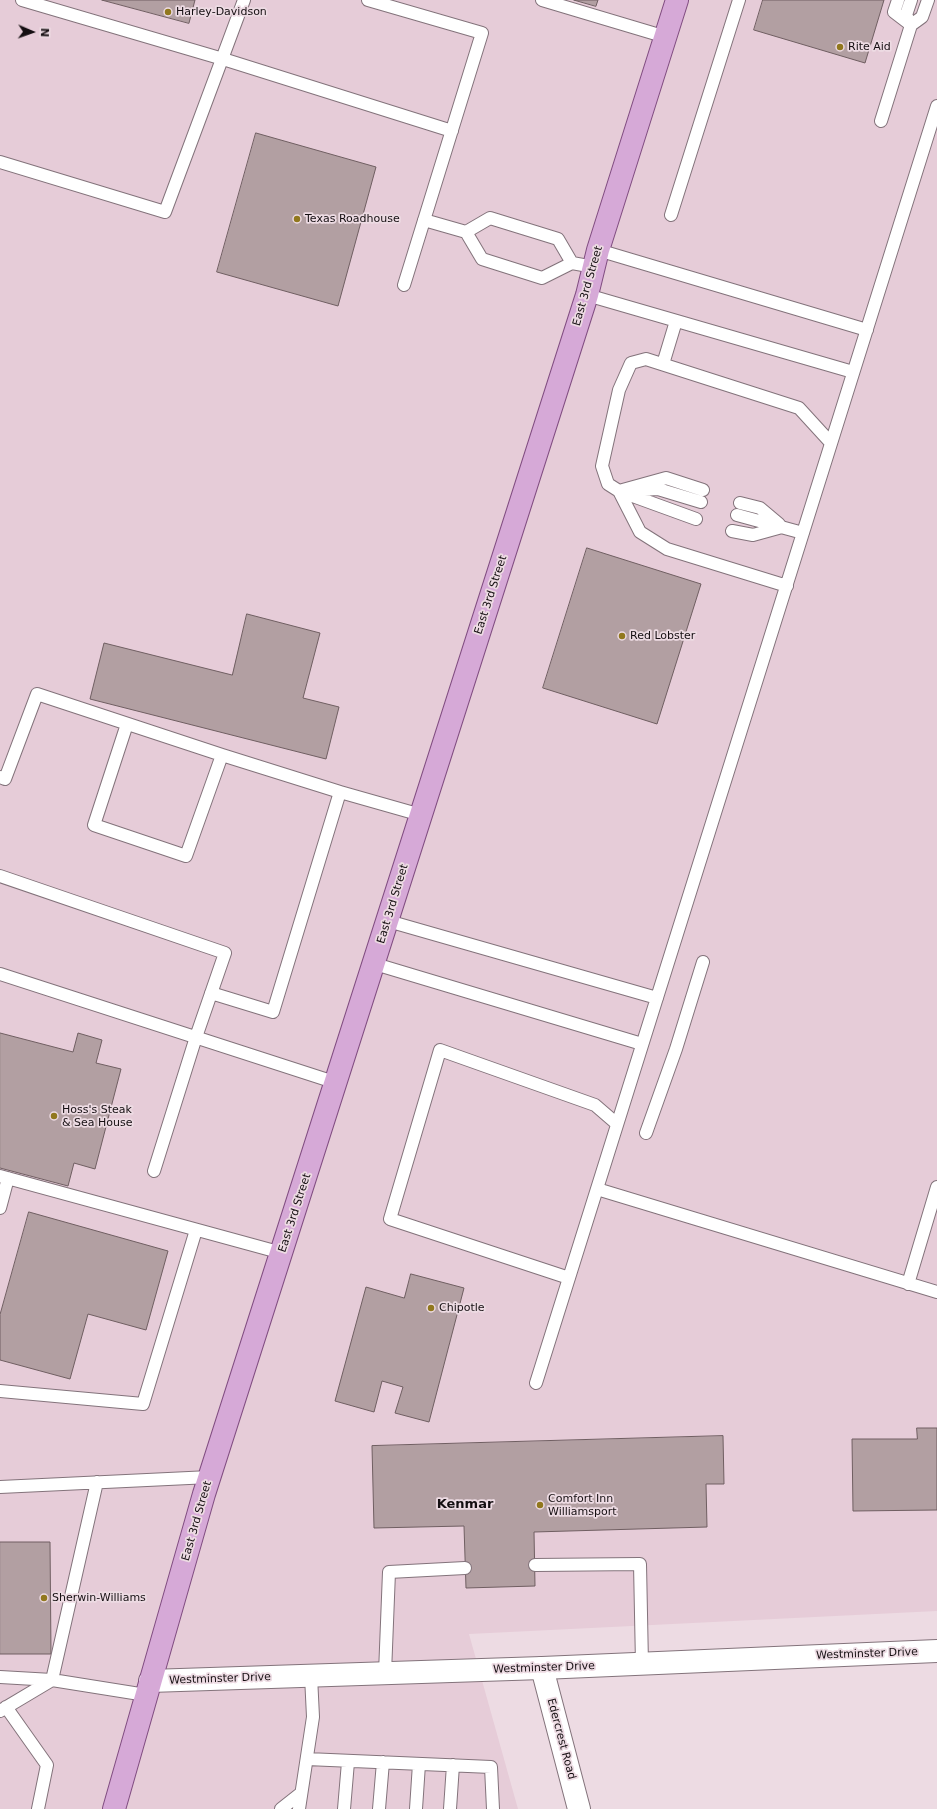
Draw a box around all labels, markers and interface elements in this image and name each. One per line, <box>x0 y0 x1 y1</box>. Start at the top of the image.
place label: Harley-Davidson <box>176 5 267 19</box>
marker: Harley-Davidson <box>163 7 173 17</box>
north arrow <box>12 12 52 52</box>
text: N <box>38 28 51 37</box>
place label: Rite Aid <box>848 40 891 54</box>
marker: Rite Aid <box>835 42 845 52</box>
place label: Texas Roadhouse <box>305 212 400 226</box>
marker: Texas Roadhouse <box>292 214 302 224</box>
street label: East 3rd Street <box>570 245 606 327</box>
street label: East 3rd Street <box>472 554 510 636</box>
place label: Red Lobster <box>630 629 695 643</box>
marker: Red Lobster <box>617 631 627 641</box>
street label: East 3rd Street <box>375 863 411 945</box>
place label: Hoss's Steak & Sea House <box>62 1103 133 1129</box>
marker: Hoss's Steak & Sea House <box>49 1111 59 1121</box>
street label: East 3rd Street <box>276 1172 314 1254</box>
place label: Chipotle <box>439 1301 485 1315</box>
marker: Chipotle <box>426 1303 436 1313</box>
street label: East 3rd Street <box>179 1480 215 1562</box>
place label: Comfort Inn Williamsport <box>548 1492 617 1518</box>
district label: Kenmar <box>437 1497 493 1513</box>
marker: Comfort Inn Williamsport <box>535 1500 545 1510</box>
place label: Sherwin-Williams <box>52 1591 146 1605</box>
marker: Sherwin-Williams <box>39 1593 49 1603</box>
street label: Westminster Drive <box>816 1646 918 1662</box>
street label: Westminster Drive <box>493 1660 595 1676</box>
street label: Westminster Drive <box>169 1671 271 1687</box>
street label: Edercrest Road <box>544 1697 578 1781</box>

